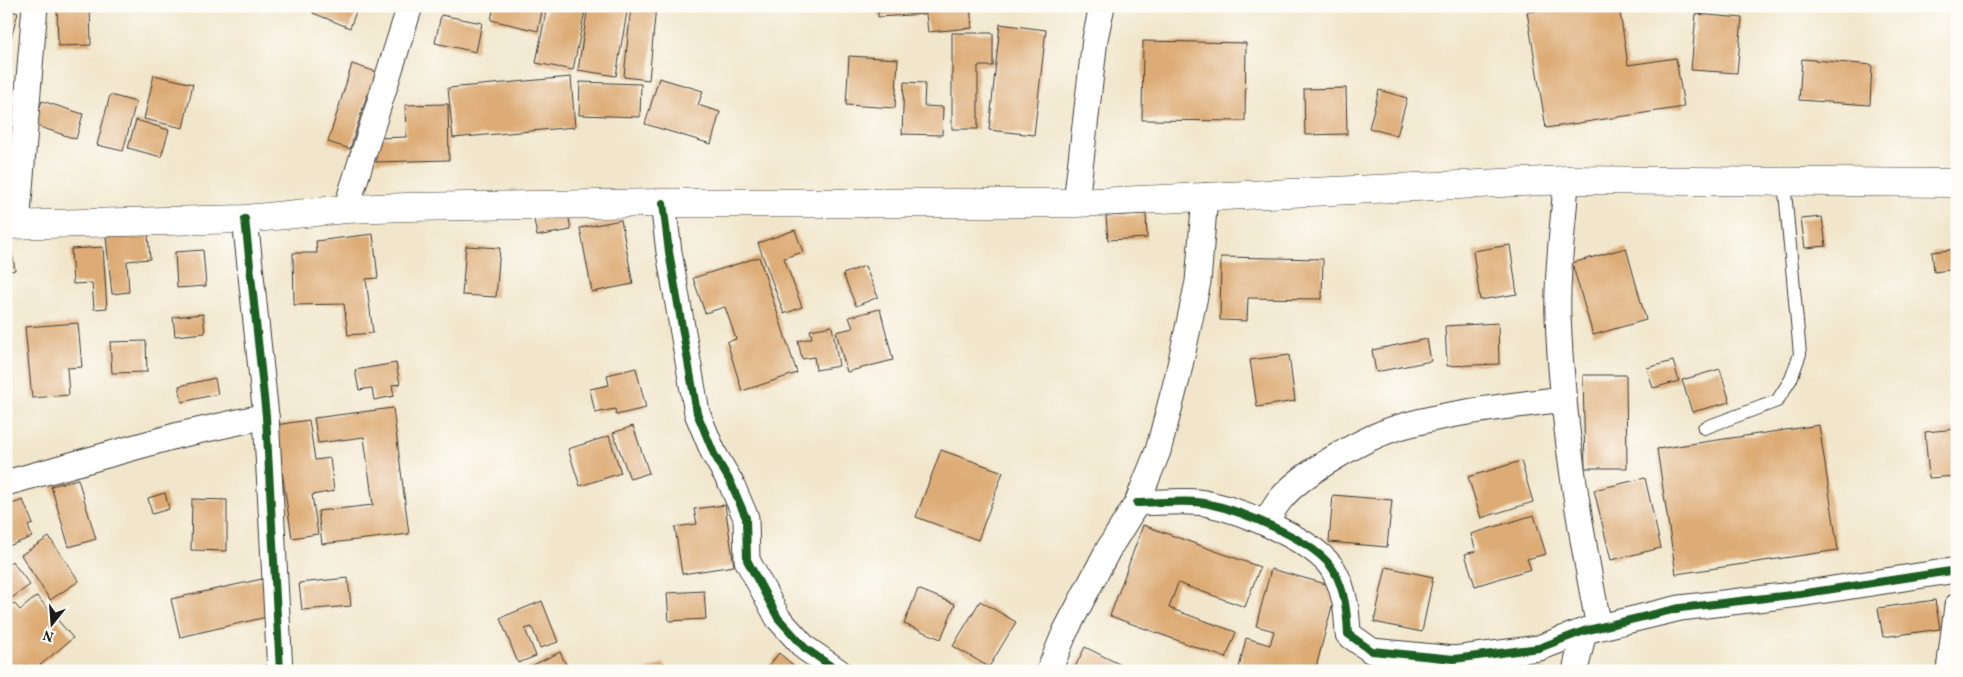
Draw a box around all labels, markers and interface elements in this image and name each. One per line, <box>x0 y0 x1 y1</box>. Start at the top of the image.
north arrow <box>28 600 78 650</box>
text: N <box>41 624 56 646</box>

